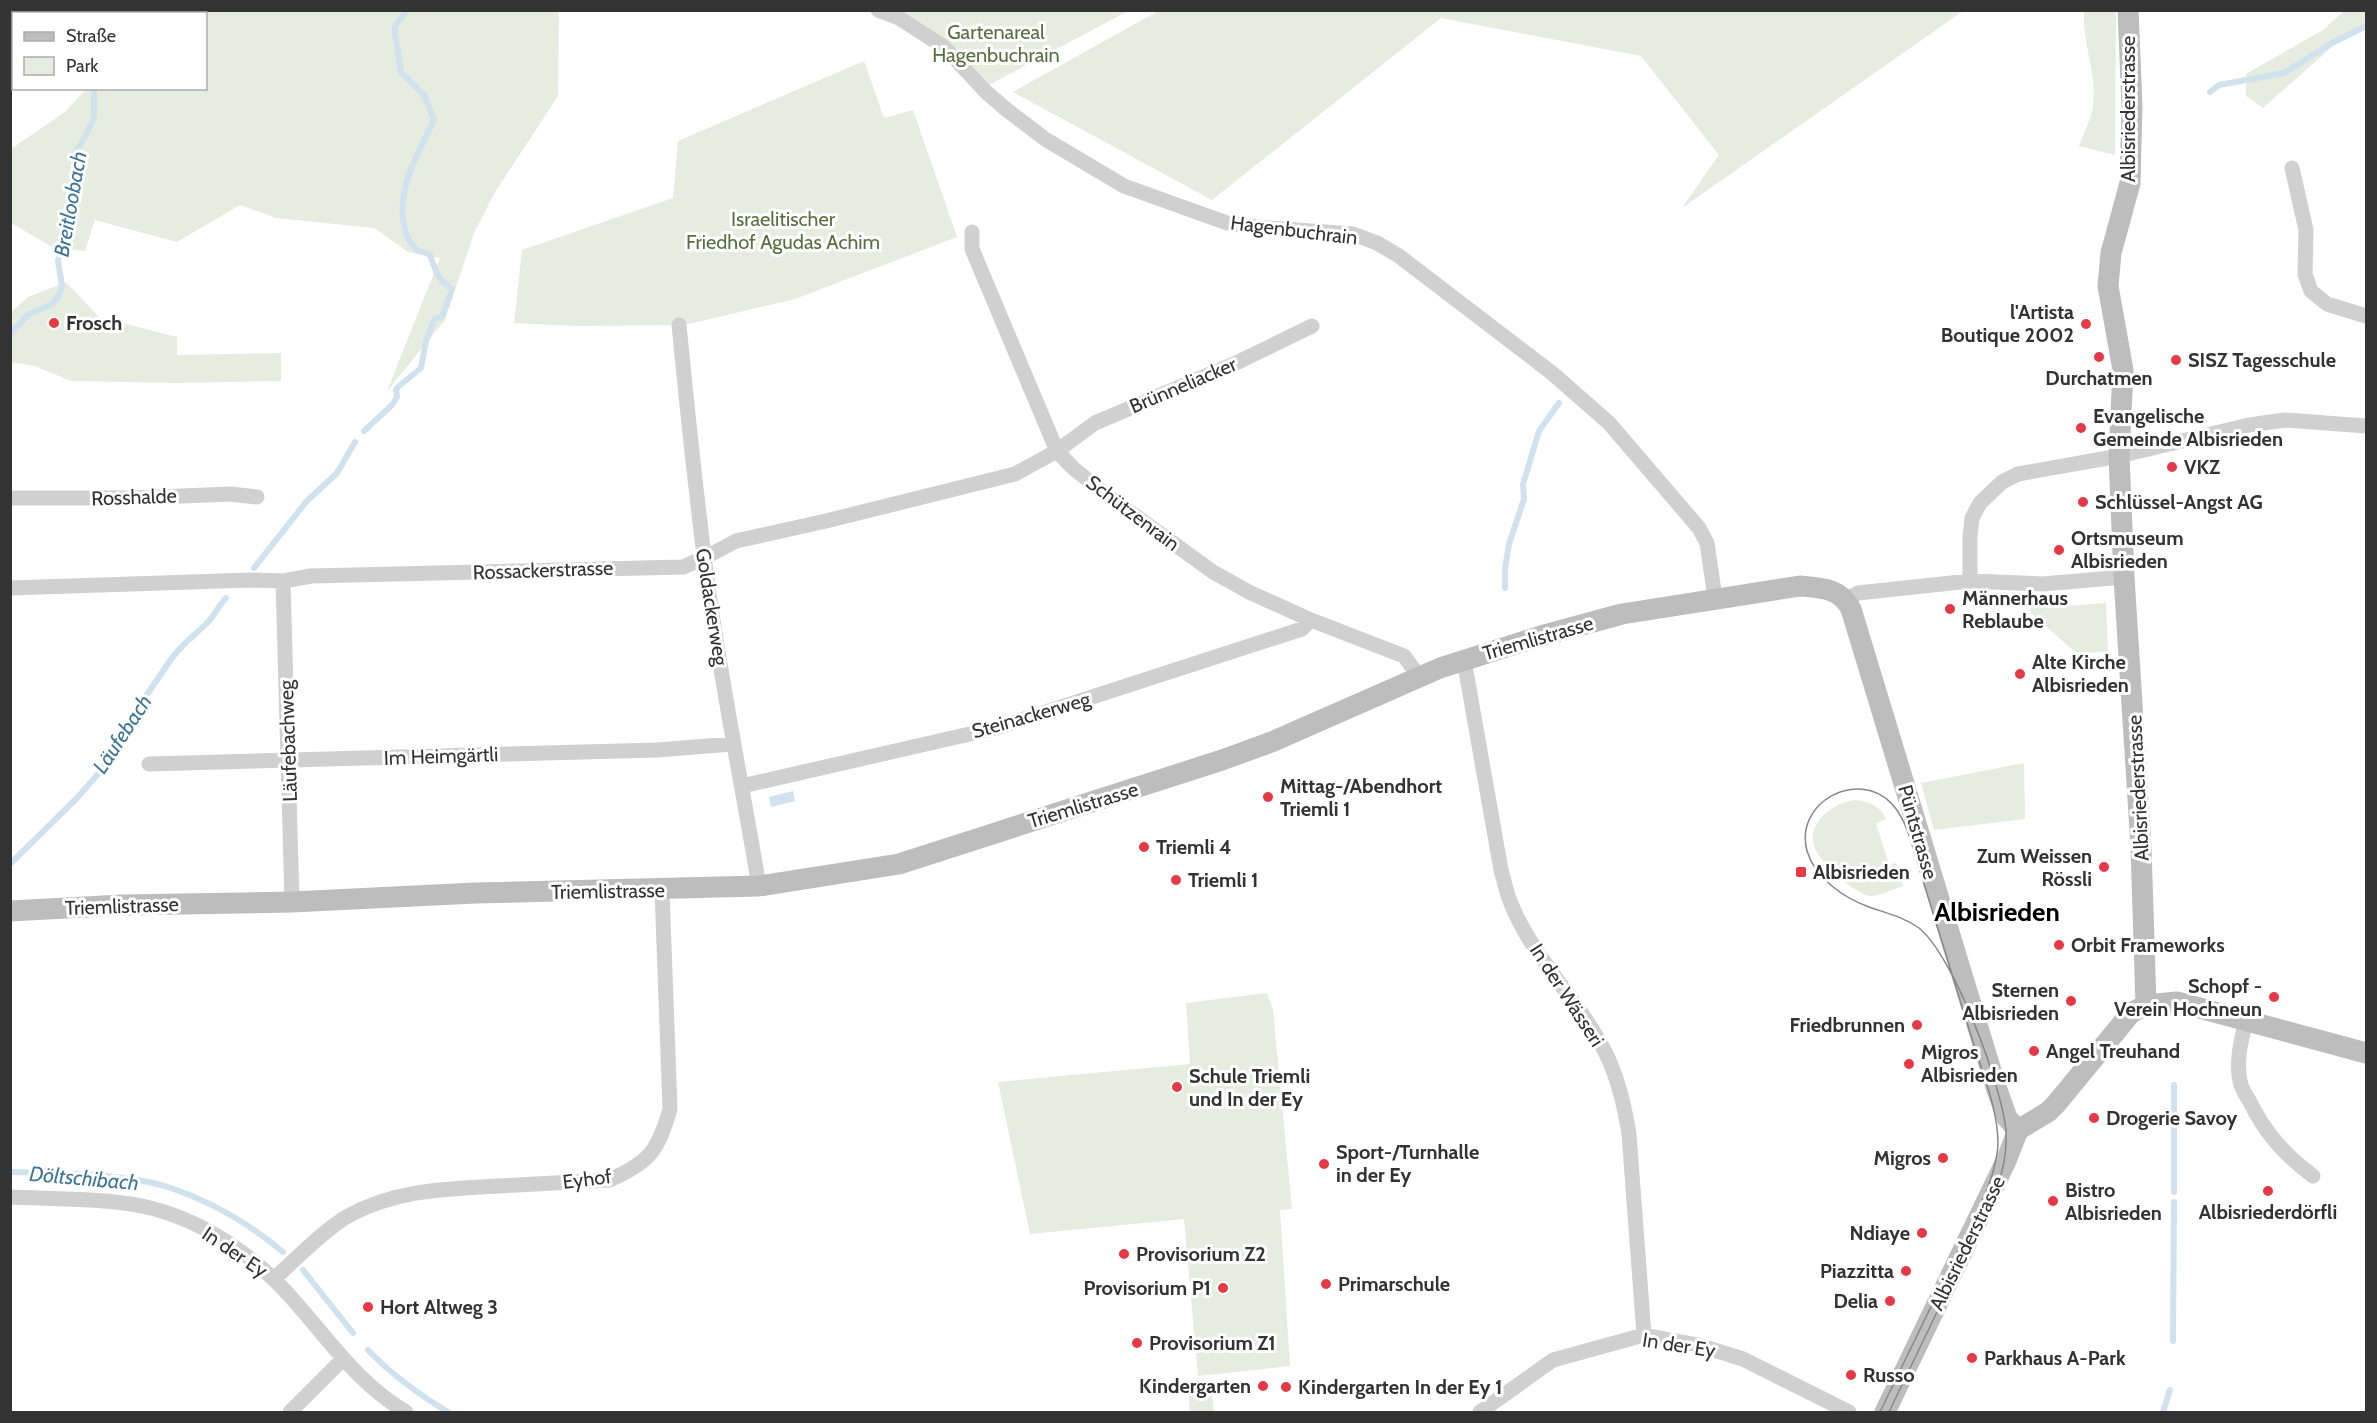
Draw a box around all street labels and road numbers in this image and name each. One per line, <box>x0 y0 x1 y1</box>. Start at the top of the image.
street label: Albisriederstrasse <box>2116 36 2140 182</box>
street label: Hagenbuchrain <box>1229 210 1359 250</box>
street label: Brünneliacker <box>1126 351 1241 418</box>
street label: Schützenrain <box>1082 470 1184 556</box>
street label: Rosshalde <box>91 484 177 510</box>
street label: Goldackerweg <box>691 547 733 668</box>
street label: Rossackerstrasse <box>472 556 614 584</box>
street label: Triemlistrasse <box>1480 611 1596 665</box>
street label: Läufebachweg <box>274 679 302 802</box>
street label: Steinackerweg <box>969 686 1094 743</box>
street label: Albisriederstrasse <box>2122 714 2154 862</box>
street label: Im Heimgärtli <box>383 742 499 770</box>
street label: Triemlistrasse <box>1025 777 1141 833</box>
street label: Püntstrasse <box>1893 782 1943 882</box>
street label: Triemlistrasse <box>551 878 665 904</box>
street label: Triemlistrasse <box>65 892 179 920</box>
street label: In der Wässeri <box>1525 939 1609 1051</box>
street label: Eyhof <box>561 1164 613 1194</box>
street label: Albisriederstrasse <box>1924 1172 2010 1314</box>
street label: In der Ey <box>198 1221 272 1283</box>
street label: In der Ey <box>1641 1327 1717 1363</box>

